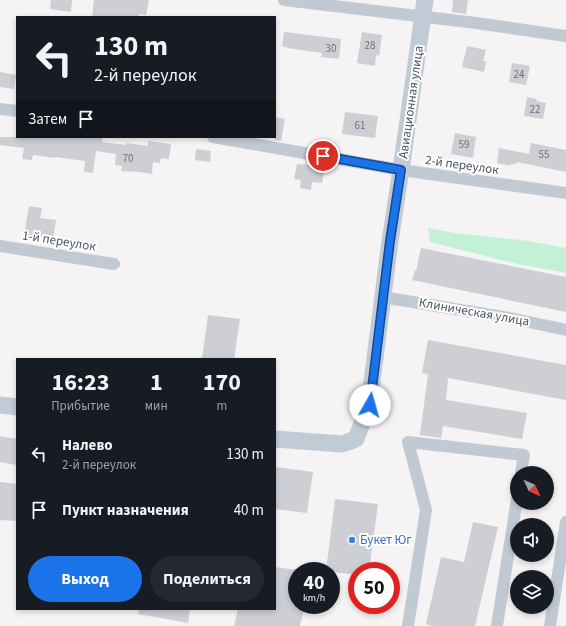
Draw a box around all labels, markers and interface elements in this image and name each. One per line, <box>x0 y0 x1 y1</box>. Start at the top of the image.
text: 130 m <box>94 26 168 66</box>
icon: left <box>28 32 80 84</box>
house number: 28 <box>365 38 376 53</box>
house number: 30 <box>326 41 336 56</box>
street label: Авиационная улица <box>394 44 428 160</box>
text: 2-й переулок <box>94 63 197 88</box>
house number: 24 <box>514 67 525 82</box>
house number: 22 <box>530 102 540 117</box>
icon: arrive <box>75 108 97 130</box>
text: Затем <box>28 109 67 130</box>
house number: 61 <box>355 118 365 133</box>
house number: 59 <box>459 137 469 152</box>
pin <box>306 139 340 173</box>
icon: arrive <box>312 145 334 167</box>
house number: 55 <box>539 147 549 162</box>
house number: 70 <box>123 151 133 166</box>
street label: 2-й переулок <box>424 151 501 179</box>
street label: 1-й переулок <box>21 226 98 256</box>
street label: Клиническая улица <box>417 293 531 331</box>
text: 16:23 <box>51 365 109 400</box>
text: 1 <box>150 365 163 400</box>
text: 170 <box>203 365 241 400</box>
position arrow <box>349 384 391 426</box>
text: Прибытие <box>51 397 110 415</box>
text: мин <box>145 397 168 415</box>
text: m <box>216 397 227 415</box>
text: Налево <box>62 435 113 456</box>
icon: left <box>28 443 50 465</box>
text: 130 m <box>226 444 264 465</box>
text: 2-й переулок <box>62 456 136 474</box>
north arrow <box>510 466 554 510</box>
map controls <box>510 466 554 614</box>
icon: arrive <box>28 499 50 521</box>
text: Пункт назначения <box>62 500 189 521</box>
text: 40 m <box>234 500 264 521</box>
button: sound <box>510 518 554 562</box>
place label: Букет Юг <box>360 531 412 549</box>
marker: Букет Юг <box>347 535 357 545</box>
button: Выход <box>28 556 142 602</box>
button: Поделиться <box>150 556 264 602</box>
speed limit sign: 50 <box>348 562 400 614</box>
text: 40 <box>303 569 325 597</box>
button: layers <box>510 570 554 614</box>
text: km/h <box>303 591 325 605</box>

